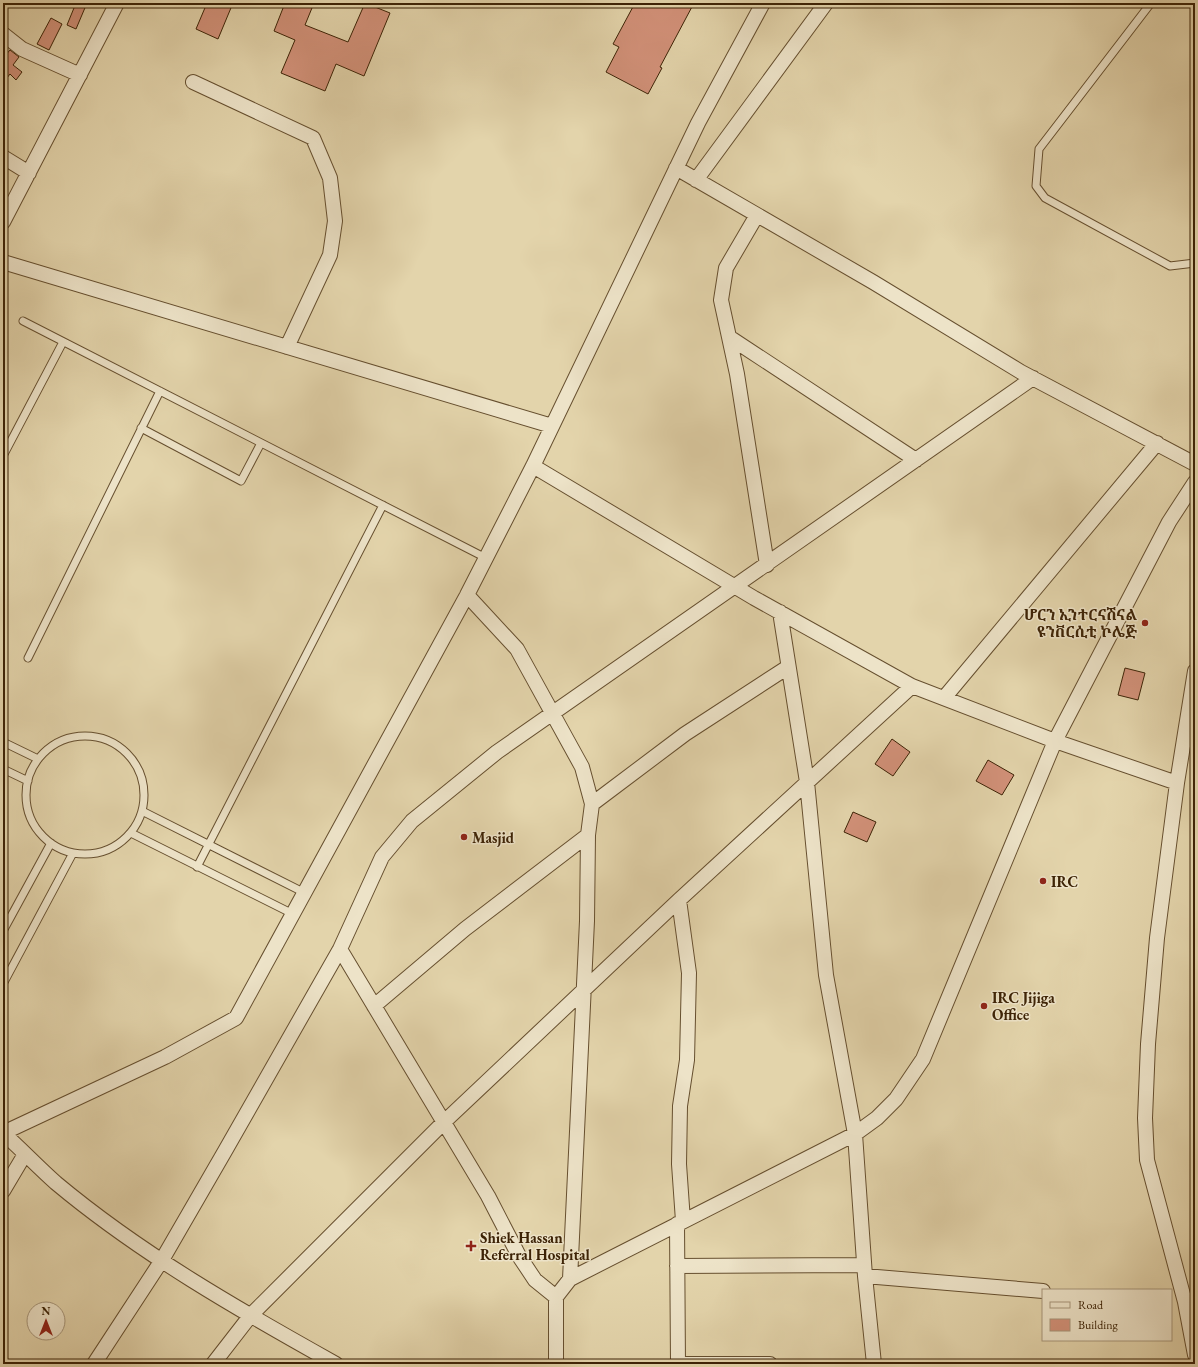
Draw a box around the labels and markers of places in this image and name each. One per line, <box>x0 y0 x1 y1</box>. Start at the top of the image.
place label: ሆርን ኢንተርናሽናል ዩንቨርሲቲ ኮሌጅ <box>1024 605 1137 641</box>
marker: ሆርን ኢንተርናሽናል ዩንቨርሲቲ ኮሌጅ <box>1140 618 1150 628</box>
place label: Masjid <box>472 828 515 847</box>
marker: Masjid <box>459 832 469 842</box>
place label: IRC <box>1051 872 1078 891</box>
marker: IRC <box>1038 876 1048 886</box>
place label: IRC Jijiga Office <box>992 988 1055 1024</box>
marker: IRC Jijiga Office <box>979 1001 989 1011</box>
place label: Shiek Hassan Referral Hospital <box>480 1228 591 1264</box>
marker: Shiek Hassan Referral Hospital <box>465 1240 477 1252</box>

